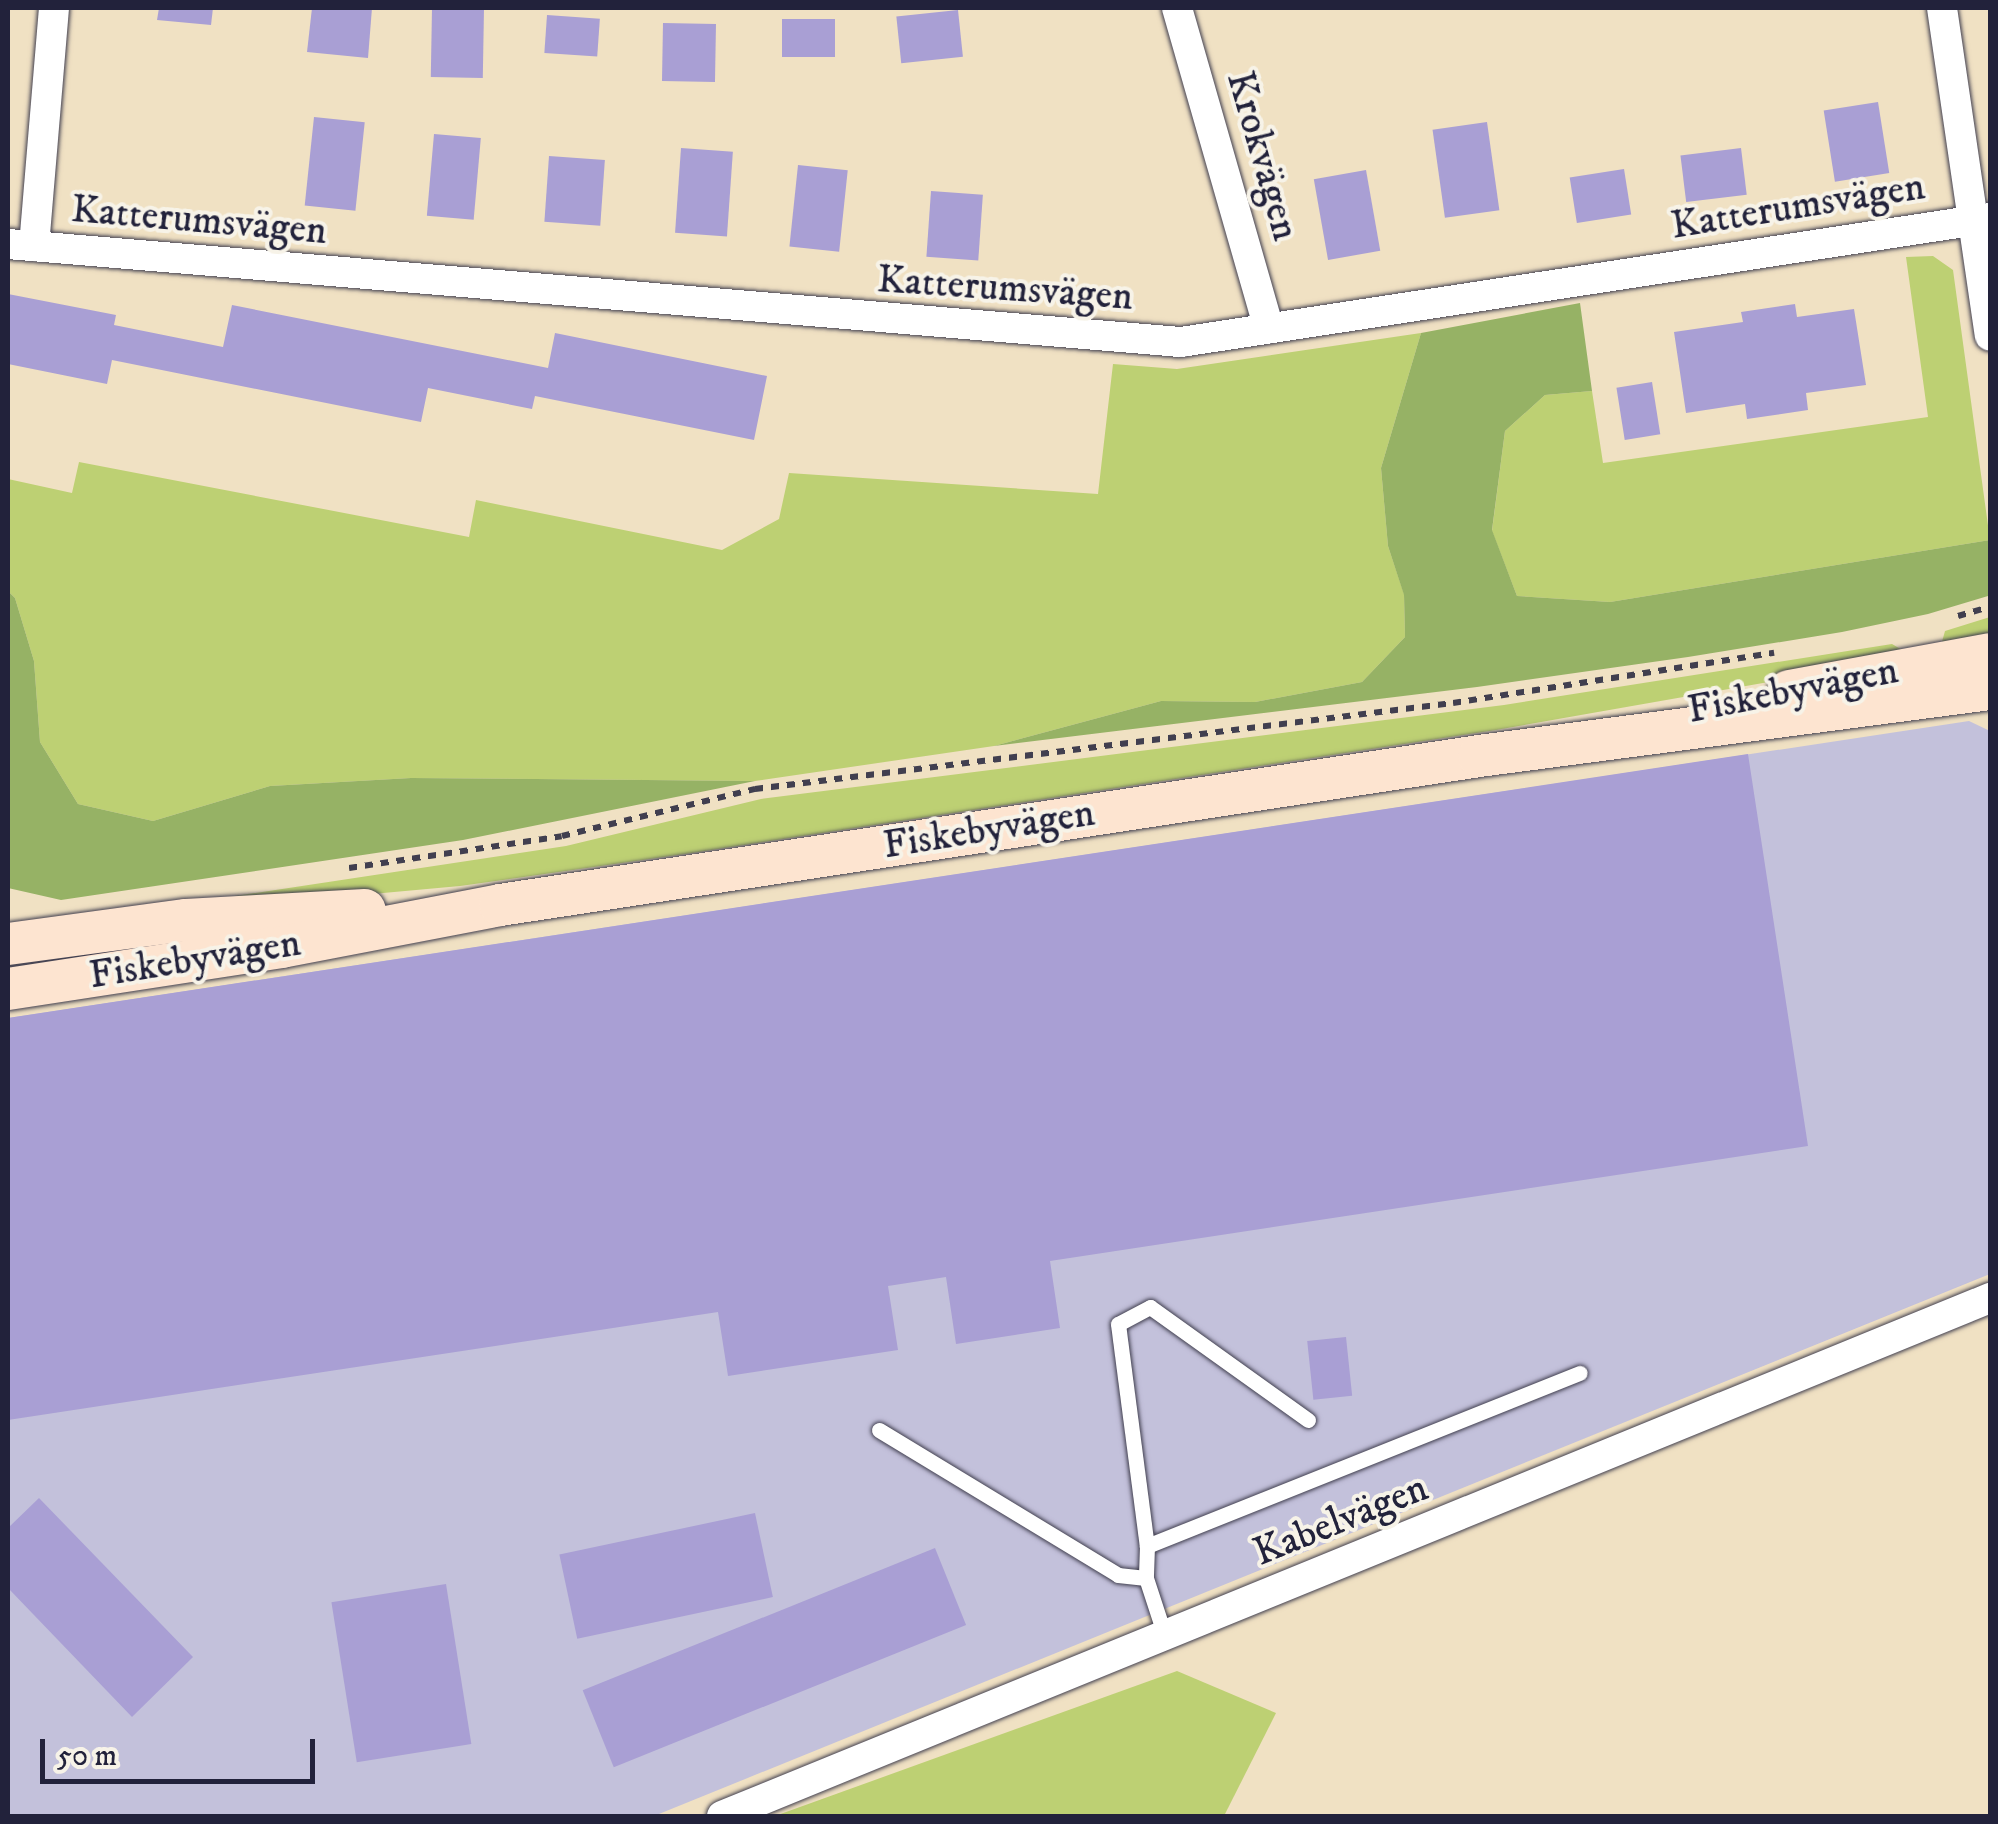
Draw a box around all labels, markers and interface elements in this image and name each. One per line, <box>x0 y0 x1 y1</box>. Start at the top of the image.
street label: Krokvägen <box>1215 66 1309 246</box>
street label: Katterumsvägen <box>1668 163 1928 251</box>
street label: Katterumsvägen <box>69 186 329 256</box>
street label: Katterumsvägen <box>875 256 1135 322</box>
street label: Fiskebyvägen <box>1684 647 1902 735</box>
street label: Fiskebyvägen <box>880 790 1098 870</box>
street label: Fiskebyvägen <box>86 920 304 1000</box>
street label: Kabelvägen <box>1247 1464 1435 1578</box>
scale bar <box>45 1719 320 1781</box>
text: 50 m <box>57 1738 117 1775</box>

